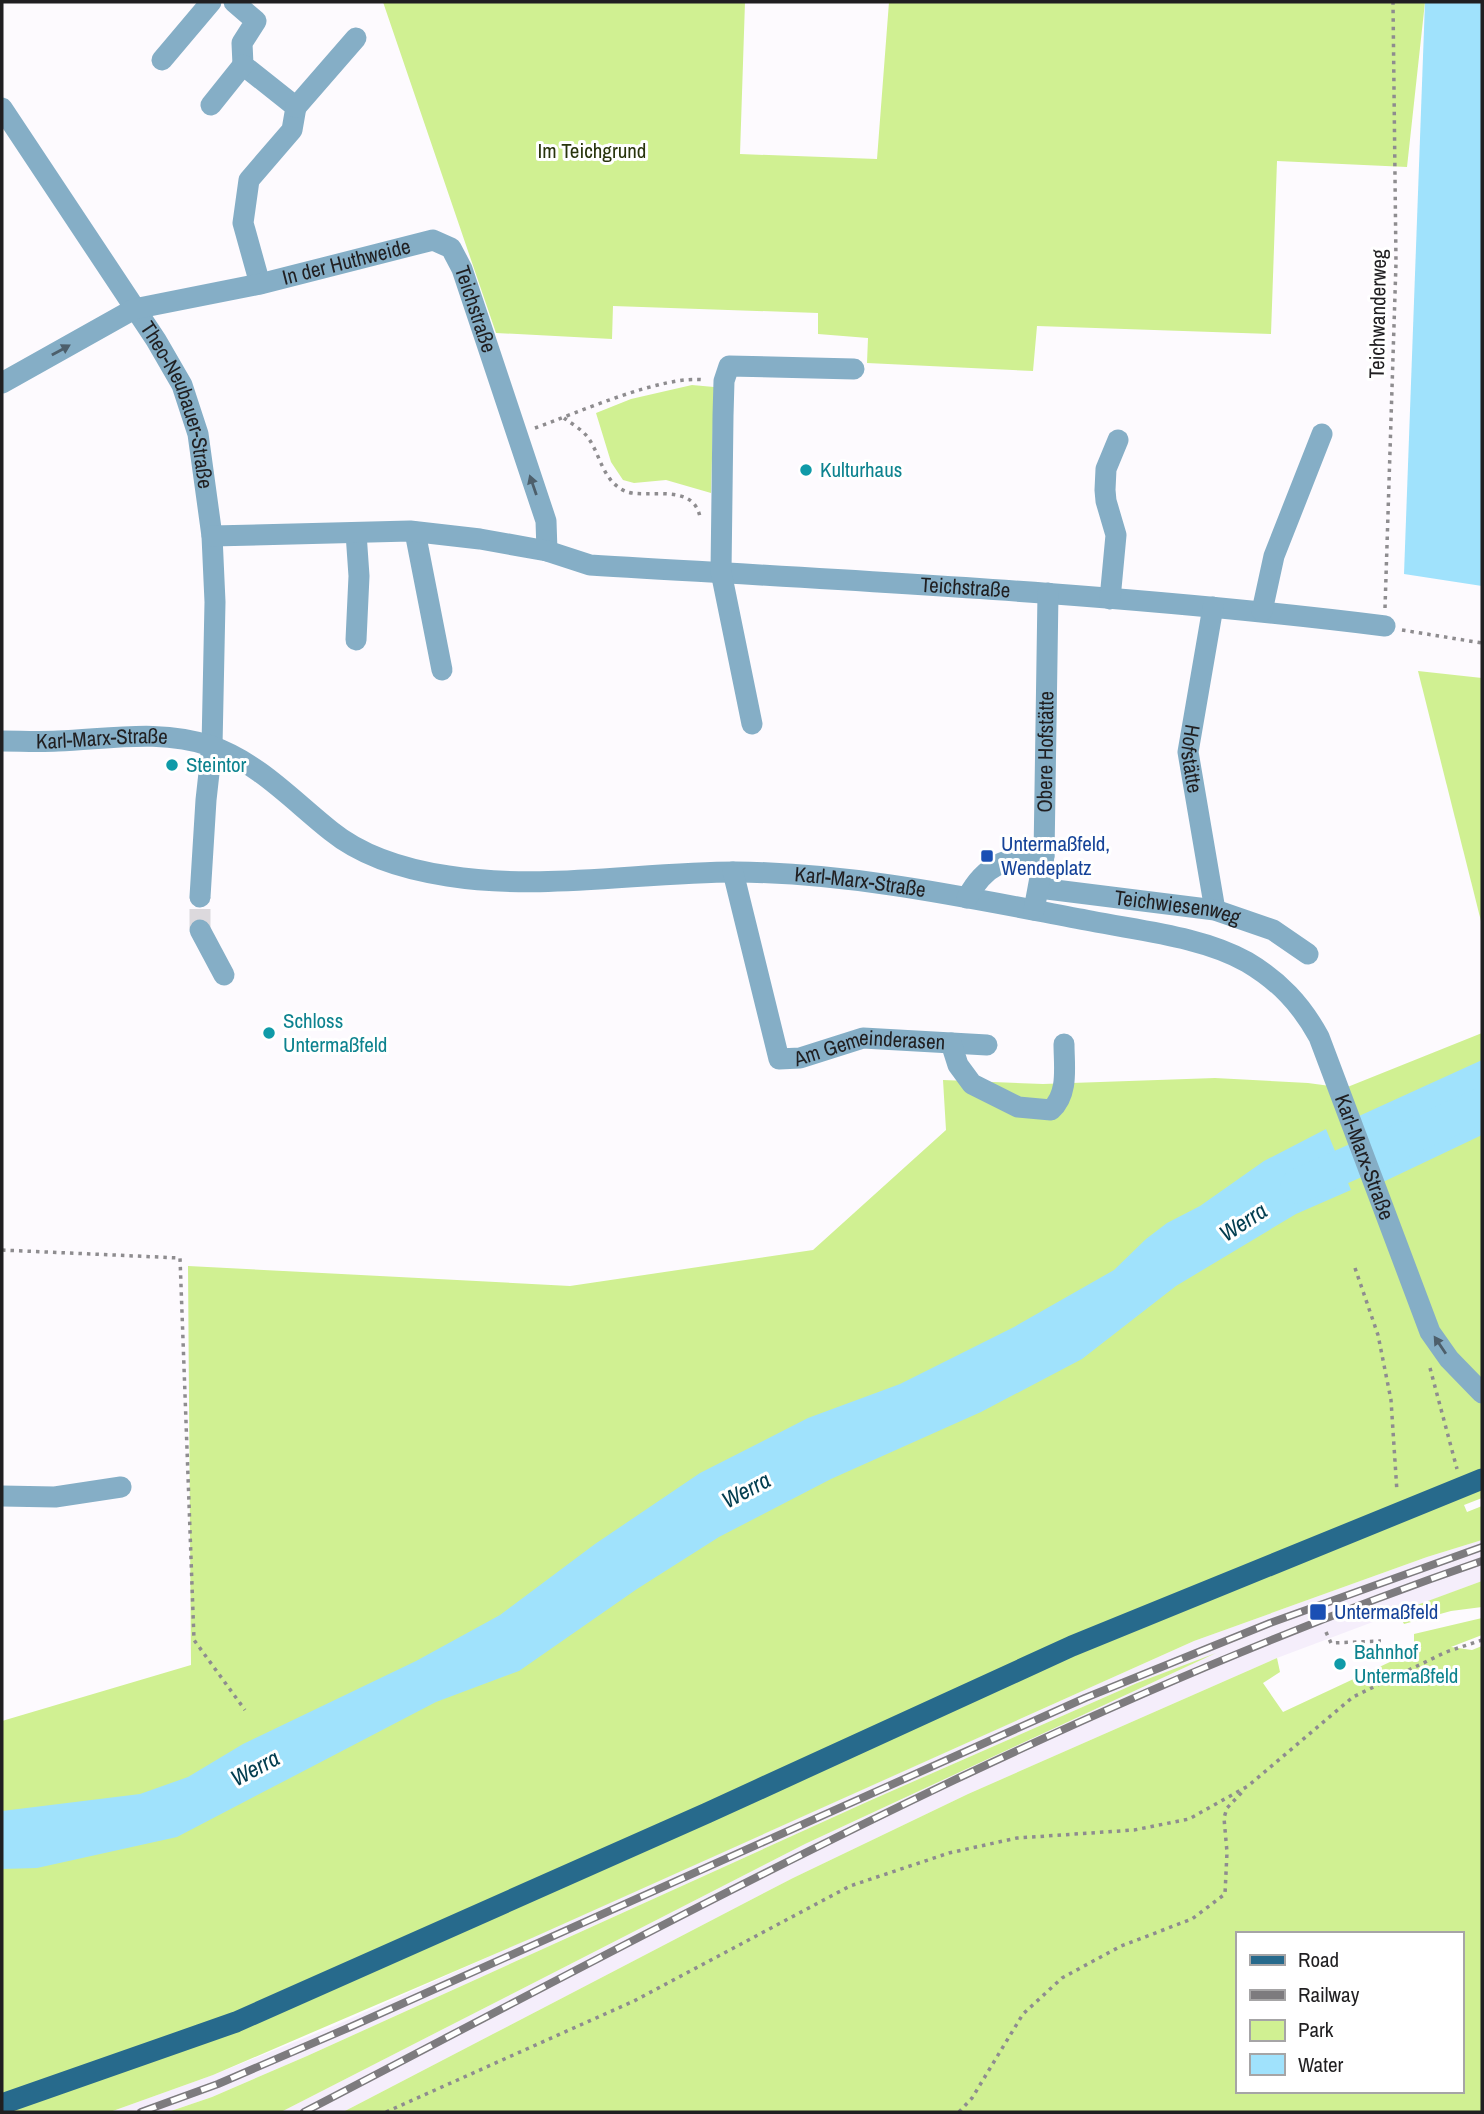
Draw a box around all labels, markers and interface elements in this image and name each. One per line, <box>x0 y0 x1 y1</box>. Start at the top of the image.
park label: Im Teichgrund <box>538 136 646 165</box>
street label: In der Huthweide <box>279 231 413 292</box>
street label: Teichwanderweg <box>1362 249 1393 379</box>
street label: Teichstraße <box>448 262 504 356</box>
street label: Theo-Neubauer-Straße <box>134 315 220 490</box>
one-way arrow <box>52 344 71 356</box>
place label: Kulturhaus <box>820 455 902 484</box>
marker: Kulturhaus <box>798 462 814 478</box>
one-way arrow <box>528 474 538 495</box>
street label: Teichstraße <box>920 570 1011 605</box>
street label: Obere Hofstätte <box>1030 691 1061 813</box>
street label: Karl-Marx-Straße <box>36 721 169 755</box>
street label: Hofstätte <box>1174 722 1210 795</box>
place label: Steintor <box>186 750 247 779</box>
marker: Steintor <box>164 757 180 773</box>
place label: Untermaßfeld, Wendeplatz <box>1001 829 1110 882</box>
marker: Untermaßfeld, Wendeplatz <box>979 848 995 864</box>
street label: Karl-Marx-Straße <box>794 859 928 904</box>
street label: Teichwiesenweg <box>1113 883 1245 932</box>
place label: Schloss Untermaßfeld <box>283 1006 387 1059</box>
street label: Am Gemeinderasen <box>789 1023 946 1073</box>
marker: Schloss Untermaßfeld <box>261 1025 277 1041</box>
street label: Karl-Marx-Straße <box>1328 1090 1402 1224</box>
water label: Werra <box>1213 1195 1273 1248</box>
one-way arrow <box>1433 1336 1447 1354</box>
water label: Werra <box>716 1464 776 1515</box>
place label: Untermaßfeld <box>1334 1597 1438 1626</box>
marker: Untermaßfeld <box>1308 1602 1328 1622</box>
place label: Bahnhof Untermaßfeld <box>1354 1637 1458 1690</box>
marker: Bahnhof Untermaßfeld <box>1332 1656 1348 1672</box>
water label: Werra <box>225 1742 285 1793</box>
legend <box>1236 1932 1463 2093</box>
text: Road <box>1298 1945 1339 1974</box>
text: Railway <box>1298 1980 1360 2009</box>
text: Park <box>1298 2015 1334 2044</box>
text: Water <box>1298 2050 1344 2079</box>

